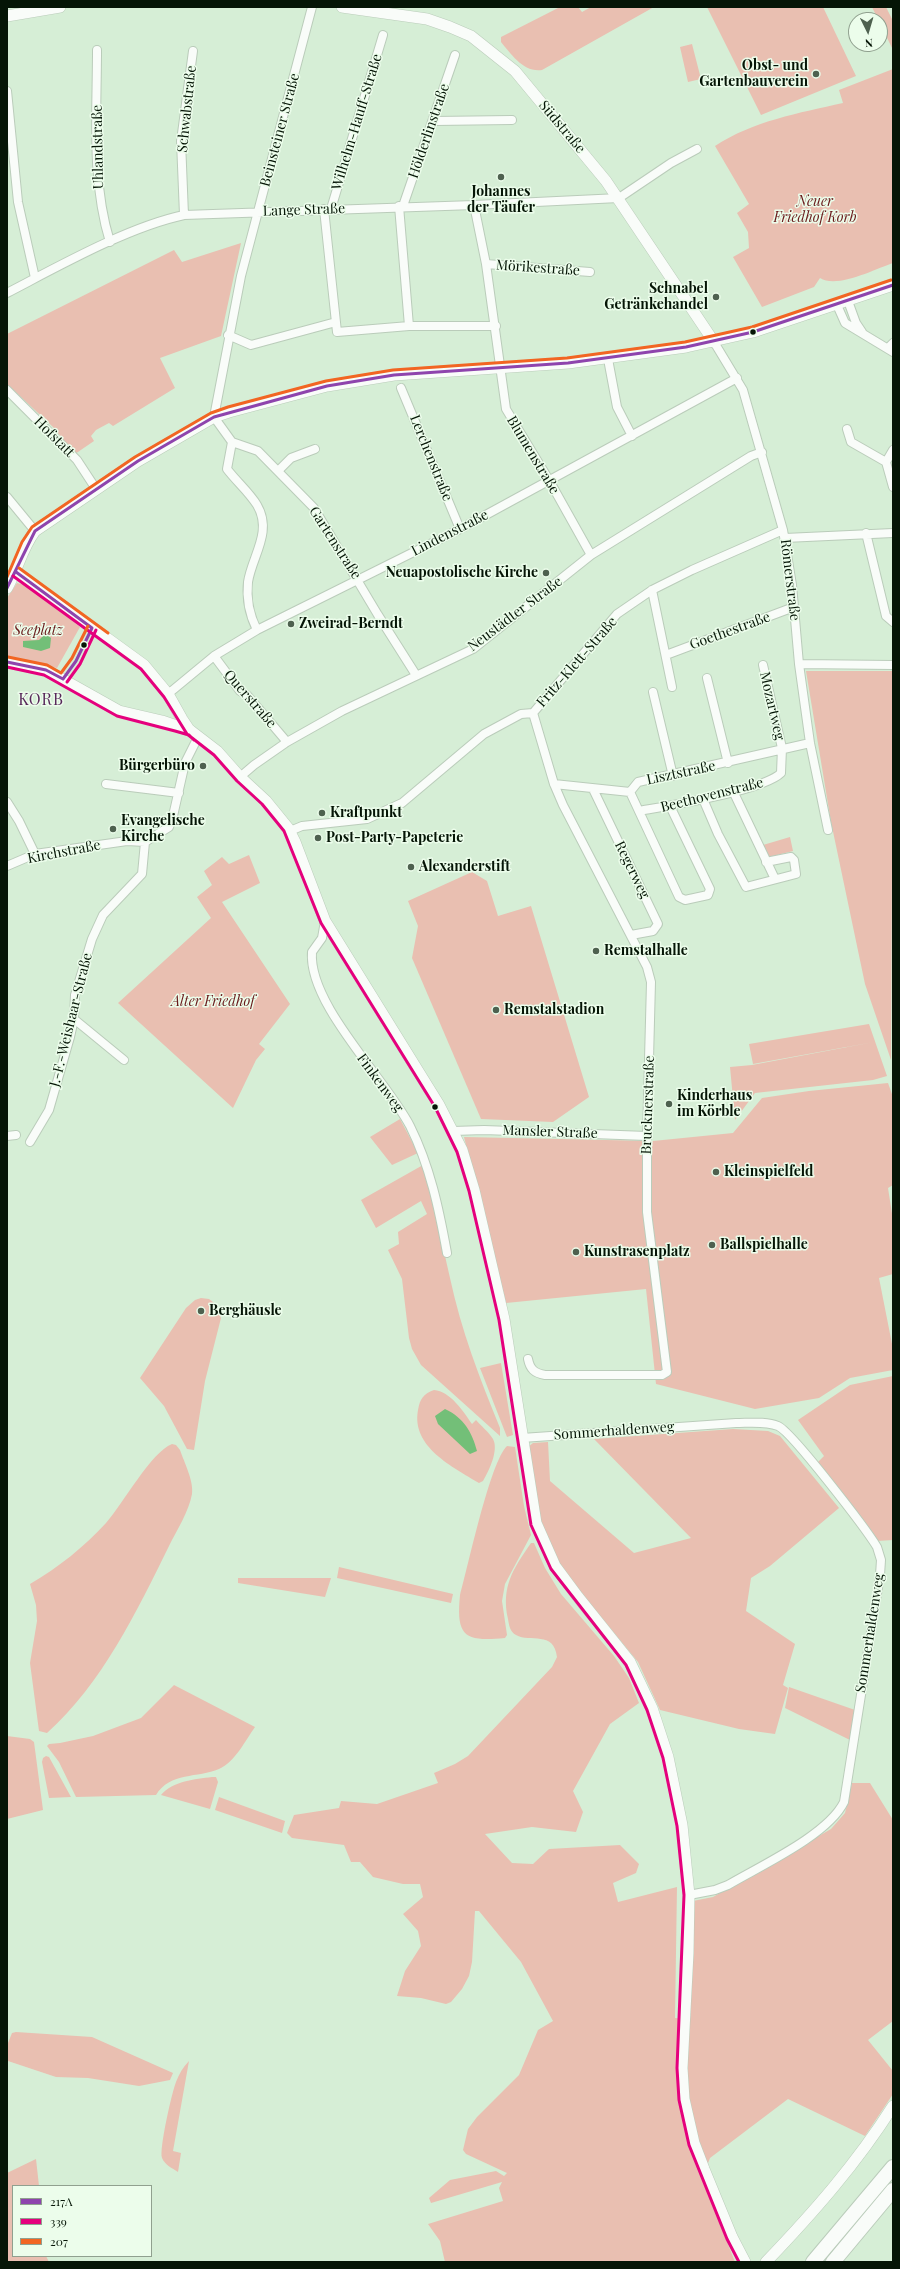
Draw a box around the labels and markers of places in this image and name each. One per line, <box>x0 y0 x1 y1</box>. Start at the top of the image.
place label: Obst- und Gartenbauverein <box>699 58 808 90</box>
marker: Obst- und Gartenbauverein <box>811 69 821 79</box>
marker: Johannes der Täufer <box>496 172 506 182</box>
place label: Johannes der Täufer <box>467 184 535 216</box>
place label: Schnabel Getränkehandel <box>604 281 708 314</box>
marker: Schnabel Getränkehandel <box>711 292 721 302</box>
unlabelled marker <box>748 327 758 337</box>
place label: Neuapostolische Kirche <box>386 565 538 581</box>
marker: Neuapostolische Kirche <box>541 568 551 578</box>
place label: Zweirad-Berndt <box>299 616 403 632</box>
marker: Zweirad-Berndt <box>286 619 296 629</box>
unlabelled marker <box>79 640 89 650</box>
place label: Bürgerbüro <box>119 758 195 774</box>
marker: Bürgerbüro <box>198 761 208 771</box>
place label: Kraftpunkt <box>330 805 402 821</box>
marker: Kraftpunkt <box>317 808 327 818</box>
place label: Evangelische Kirche <box>121 813 205 846</box>
marker: Evangelische Kirche <box>108 824 118 834</box>
place label: Post-Party-Papeterie <box>326 830 463 846</box>
marker: Post-Party-Papeterie <box>313 833 323 843</box>
place label: Alexanderstift <box>419 859 510 875</box>
marker: Alexanderstift <box>406 862 416 872</box>
place label: Remstalhalle <box>604 943 688 959</box>
marker: Remstalhalle <box>591 946 601 956</box>
place label: Remstalstadion <box>504 1002 604 1018</box>
marker: Remstalstadion <box>491 1005 501 1015</box>
place label: Kinderhaus im Körble <box>677 1088 752 1120</box>
marker: Kinderhaus im Körble <box>664 1099 674 1109</box>
unlabelled marker <box>430 1102 440 1112</box>
place label: Kleinspielfeld <box>724 1164 813 1180</box>
marker: Kleinspielfeld <box>711 1167 721 1177</box>
place label: Ballspielhalle <box>720 1237 808 1253</box>
marker: Ballspielhalle <box>707 1240 717 1250</box>
place label: Kunstrasenplatz <box>584 1244 690 1260</box>
marker: Kunstrasenplatz <box>571 1247 581 1257</box>
place label: Berghäusle <box>209 1303 282 1319</box>
marker: Berghäusle <box>196 1306 206 1316</box>

